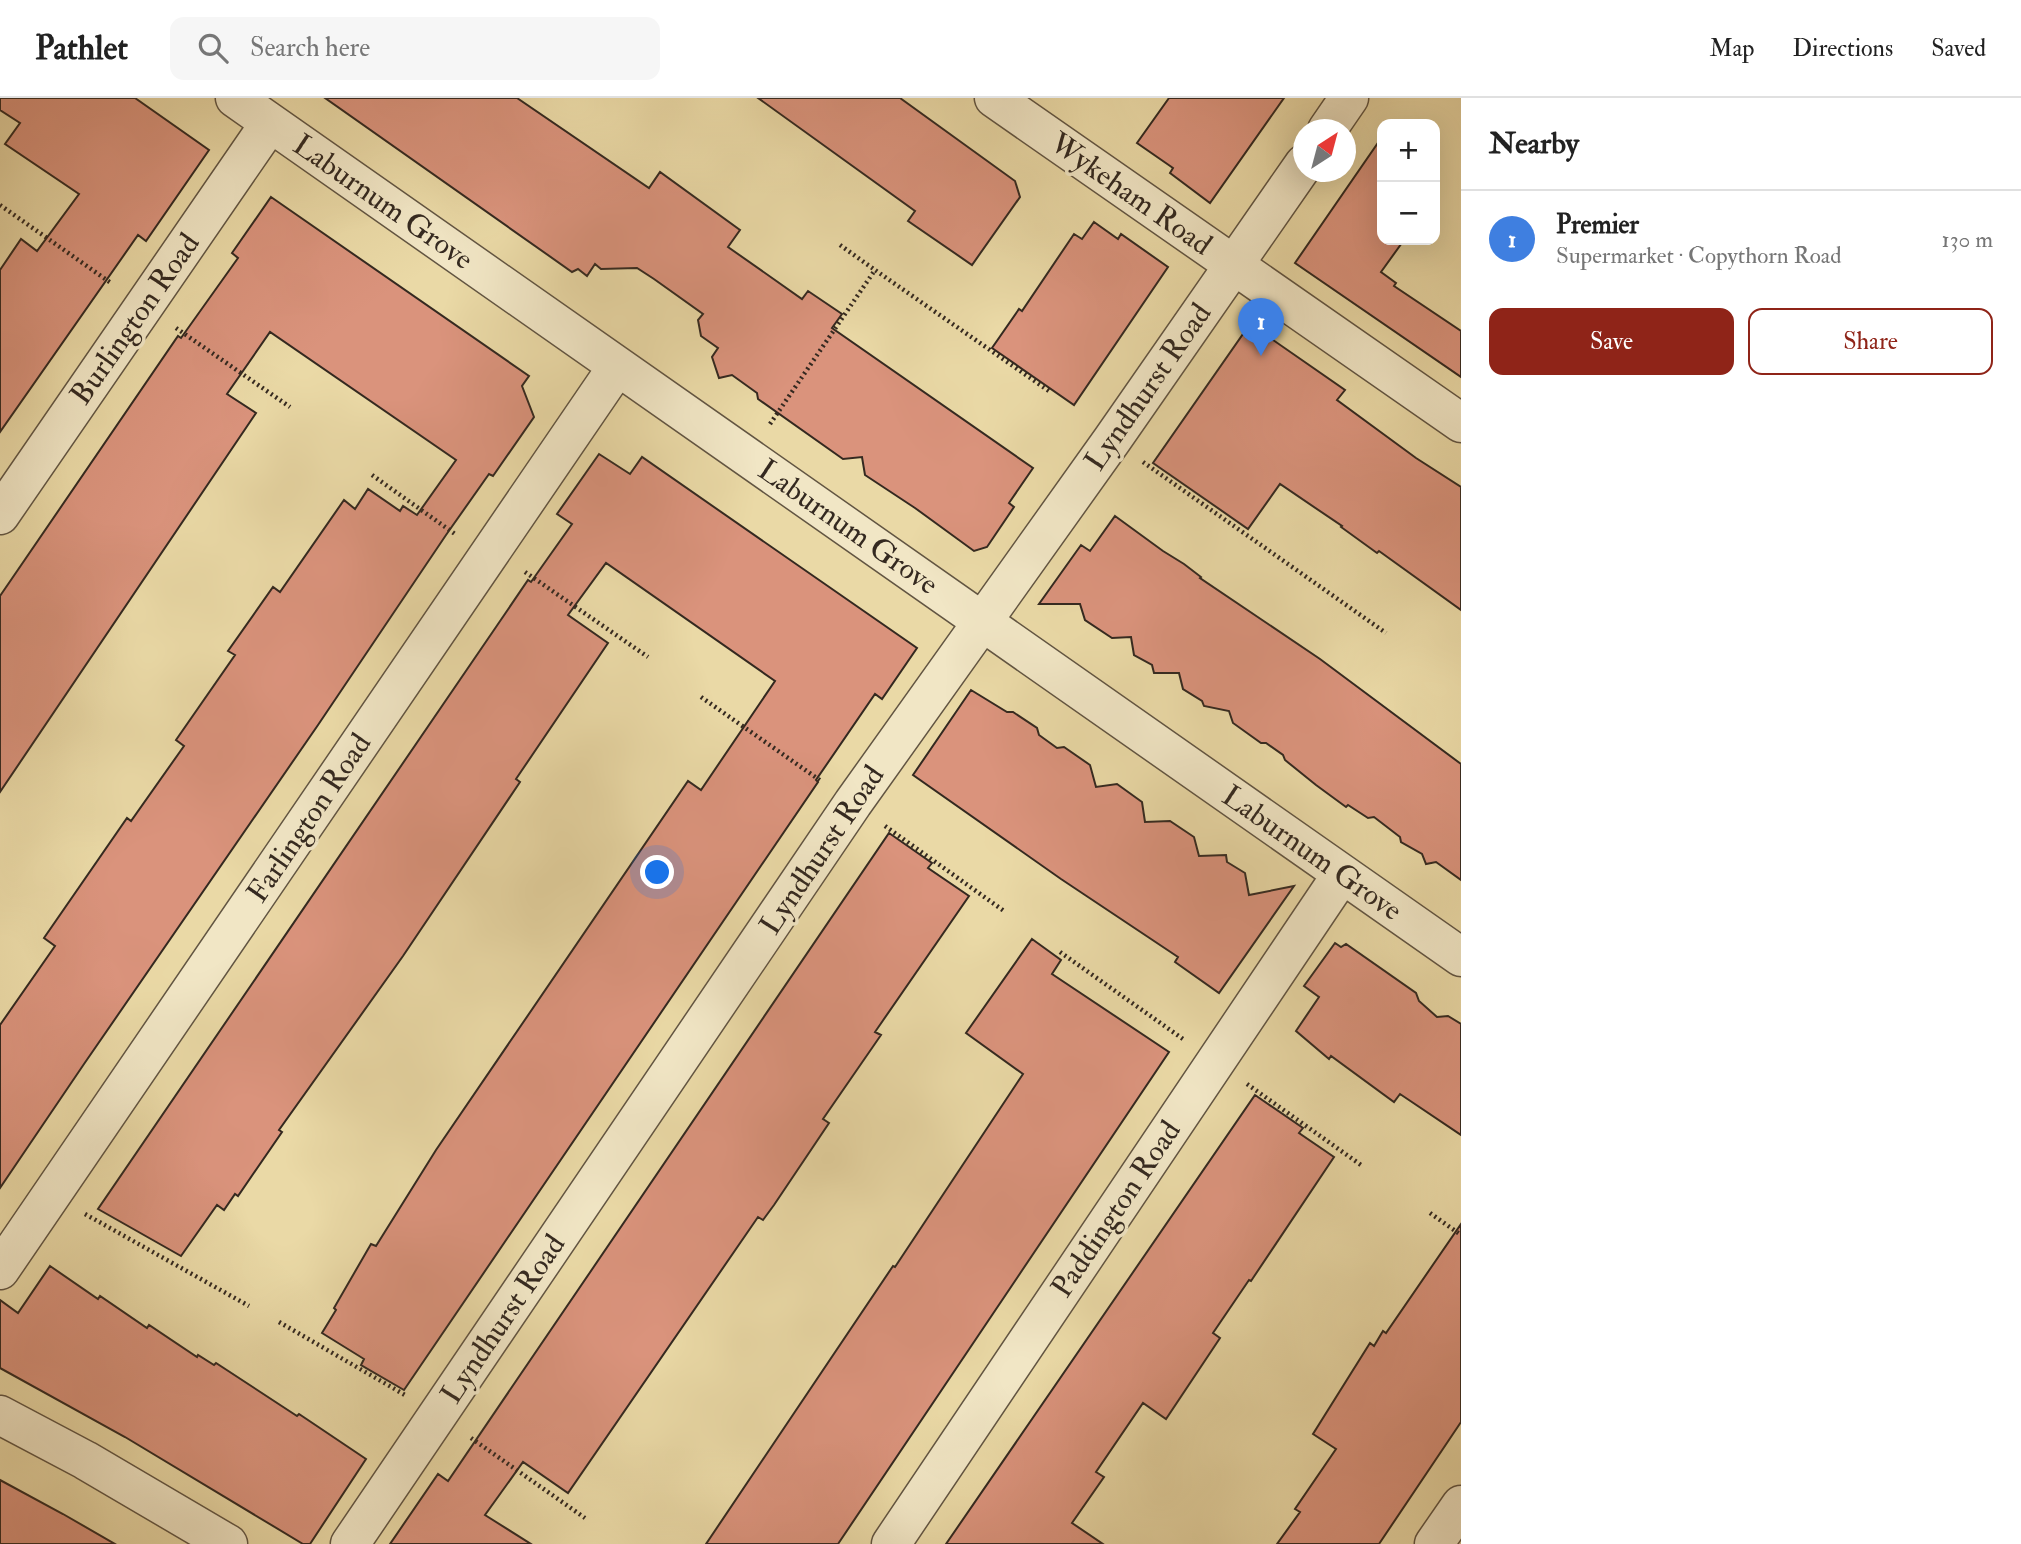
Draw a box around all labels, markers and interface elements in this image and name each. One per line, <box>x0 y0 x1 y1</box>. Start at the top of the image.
search box <box>170 17 660 80</box>
text: Pathlet <box>35 28 128 69</box>
icon: search <box>194 29 232 67</box>
text: Search here <box>250 32 370 64</box>
text: Map <box>1709 33 1754 64</box>
text: Directions <box>1792 33 1893 64</box>
text: Saved <box>1931 33 1986 64</box>
north arrow <box>1293 119 1356 182</box>
map controls <box>1377 119 1440 245</box>
button: + <box>1377 119 1440 182</box>
street label: Wykeham Road <box>1042 124 1219 264</box>
text: Nearby <box>1489 125 1579 162</box>
street label: Laburnum Grove <box>286 126 480 278</box>
button: − <box>1377 182 1440 245</box>
text: Premier <box>1556 209 1639 241</box>
text: 1 <box>1508 225 1516 254</box>
text: 130 m <box>1941 225 1993 254</box>
street label: Burlington Road <box>62 226 208 412</box>
text: Supermarket · Copythorn Road <box>1556 241 1842 270</box>
street label: Lyndhurst Road <box>1077 296 1220 478</box>
pin: 1 <box>1238 298 1284 356</box>
button: Save <box>1489 308 1734 375</box>
button: Share <box>1748 308 1993 375</box>
street label: Laburnum Grove <box>751 451 945 603</box>
street label: Farlington Road <box>239 726 379 910</box>
street label: Lyndhurst Road <box>752 758 892 942</box>
street label: Laburnum Grove <box>1215 777 1409 929</box>
your location <box>640 855 674 889</box>
street label: Paddington Road <box>1043 1113 1189 1305</box>
street label: Lyndhurst Road <box>433 1227 573 1411</box>

